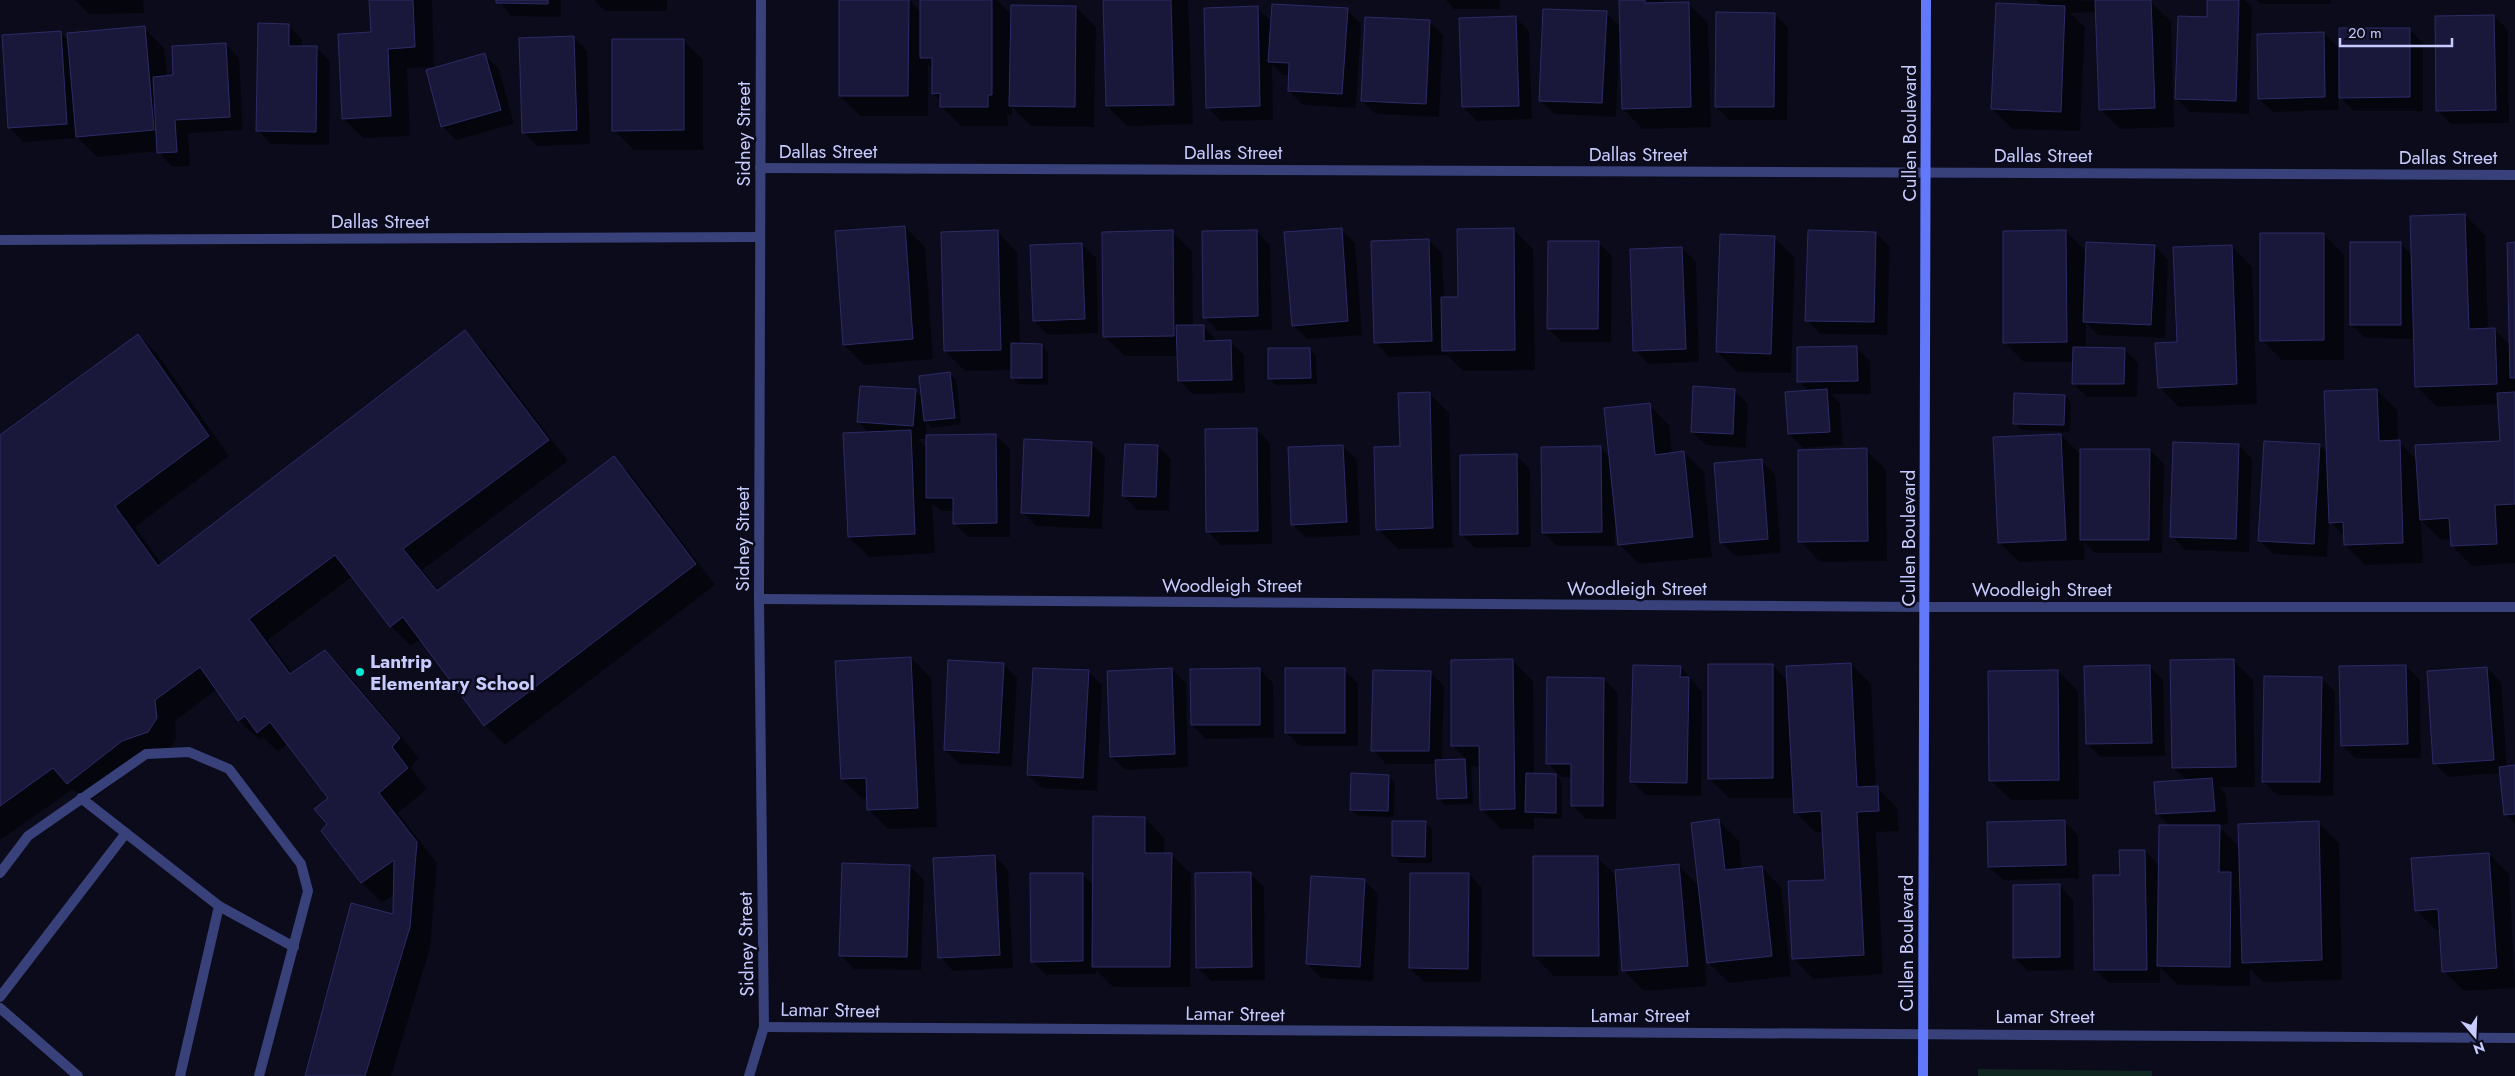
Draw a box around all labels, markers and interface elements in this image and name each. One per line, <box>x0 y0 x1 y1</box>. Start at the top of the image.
scale bar <box>2340 15 2452 47</box>
text: 20 m <box>2348 22 2382 44</box>
street label: Cullen Boulevard <box>1896 65 1923 201</box>
street label: Sidney Street <box>730 81 757 187</box>
street label: Dallas Street <box>779 138 878 165</box>
street label: Dallas Street <box>1184 139 1283 166</box>
street label: Dallas Street <box>1589 141 1688 168</box>
street label: Dallas Street <box>1994 142 2093 169</box>
street label: Dallas Street <box>2399 144 2498 171</box>
street label: Dallas Street <box>331 208 430 235</box>
street label: Cullen Boulevard <box>1895 470 1922 606</box>
street label: Sidney Street <box>729 486 756 592</box>
street label: Woodleigh Street <box>1162 572 1302 599</box>
street label: Woodleigh Street <box>1567 575 1707 602</box>
street label: Woodleigh Street <box>1972 576 2112 603</box>
place label: Lantrip Elementary School <box>370 648 535 697</box>
marker: Lantrip Elementary School <box>354 666 366 678</box>
street label: Cullen Boulevard <box>1893 875 1920 1011</box>
street label: Sidney Street <box>732 891 760 997</box>
street label: Lamar Street <box>780 996 880 1024</box>
street label: Lamar Street <box>1185 1000 1285 1028</box>
street label: Lamar Street <box>1590 1002 1690 1029</box>
street label: Lamar Street <box>1995 1003 2095 1030</box>
north arrow <box>2450 1011 2500 1061</box>
text: N <box>2471 1037 2488 1060</box>

